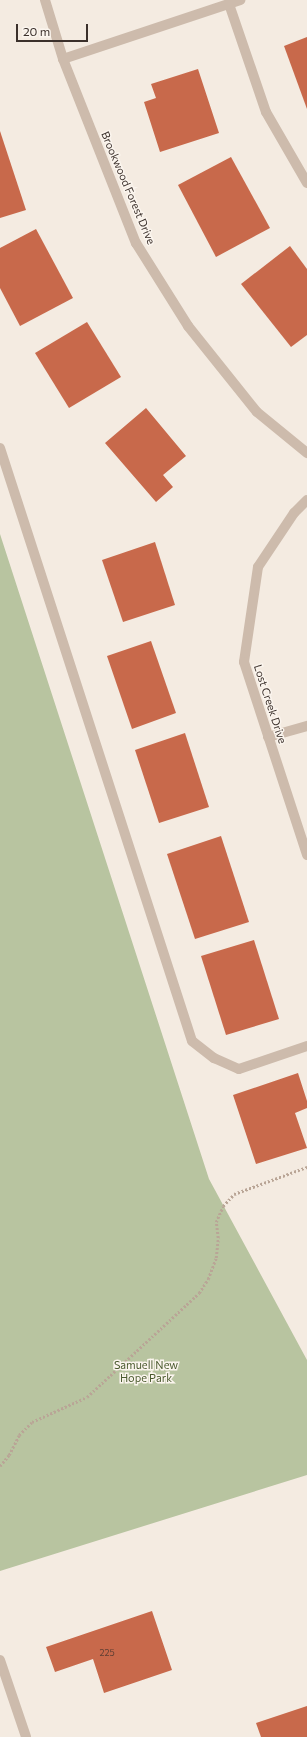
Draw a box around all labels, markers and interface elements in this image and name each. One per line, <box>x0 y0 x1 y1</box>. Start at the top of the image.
scale bar <box>18 16 90 42</box>
text: 20 m <box>23 24 50 38</box>
street label: Brookwood Forest Drive <box>98 130 158 246</box>
street label: Lost Creek Drive <box>251 663 289 745</box>
park label: Samuell New Hope Park <box>114 1359 178 1385</box>
house number: 225 <box>99 1648 115 1658</box>

